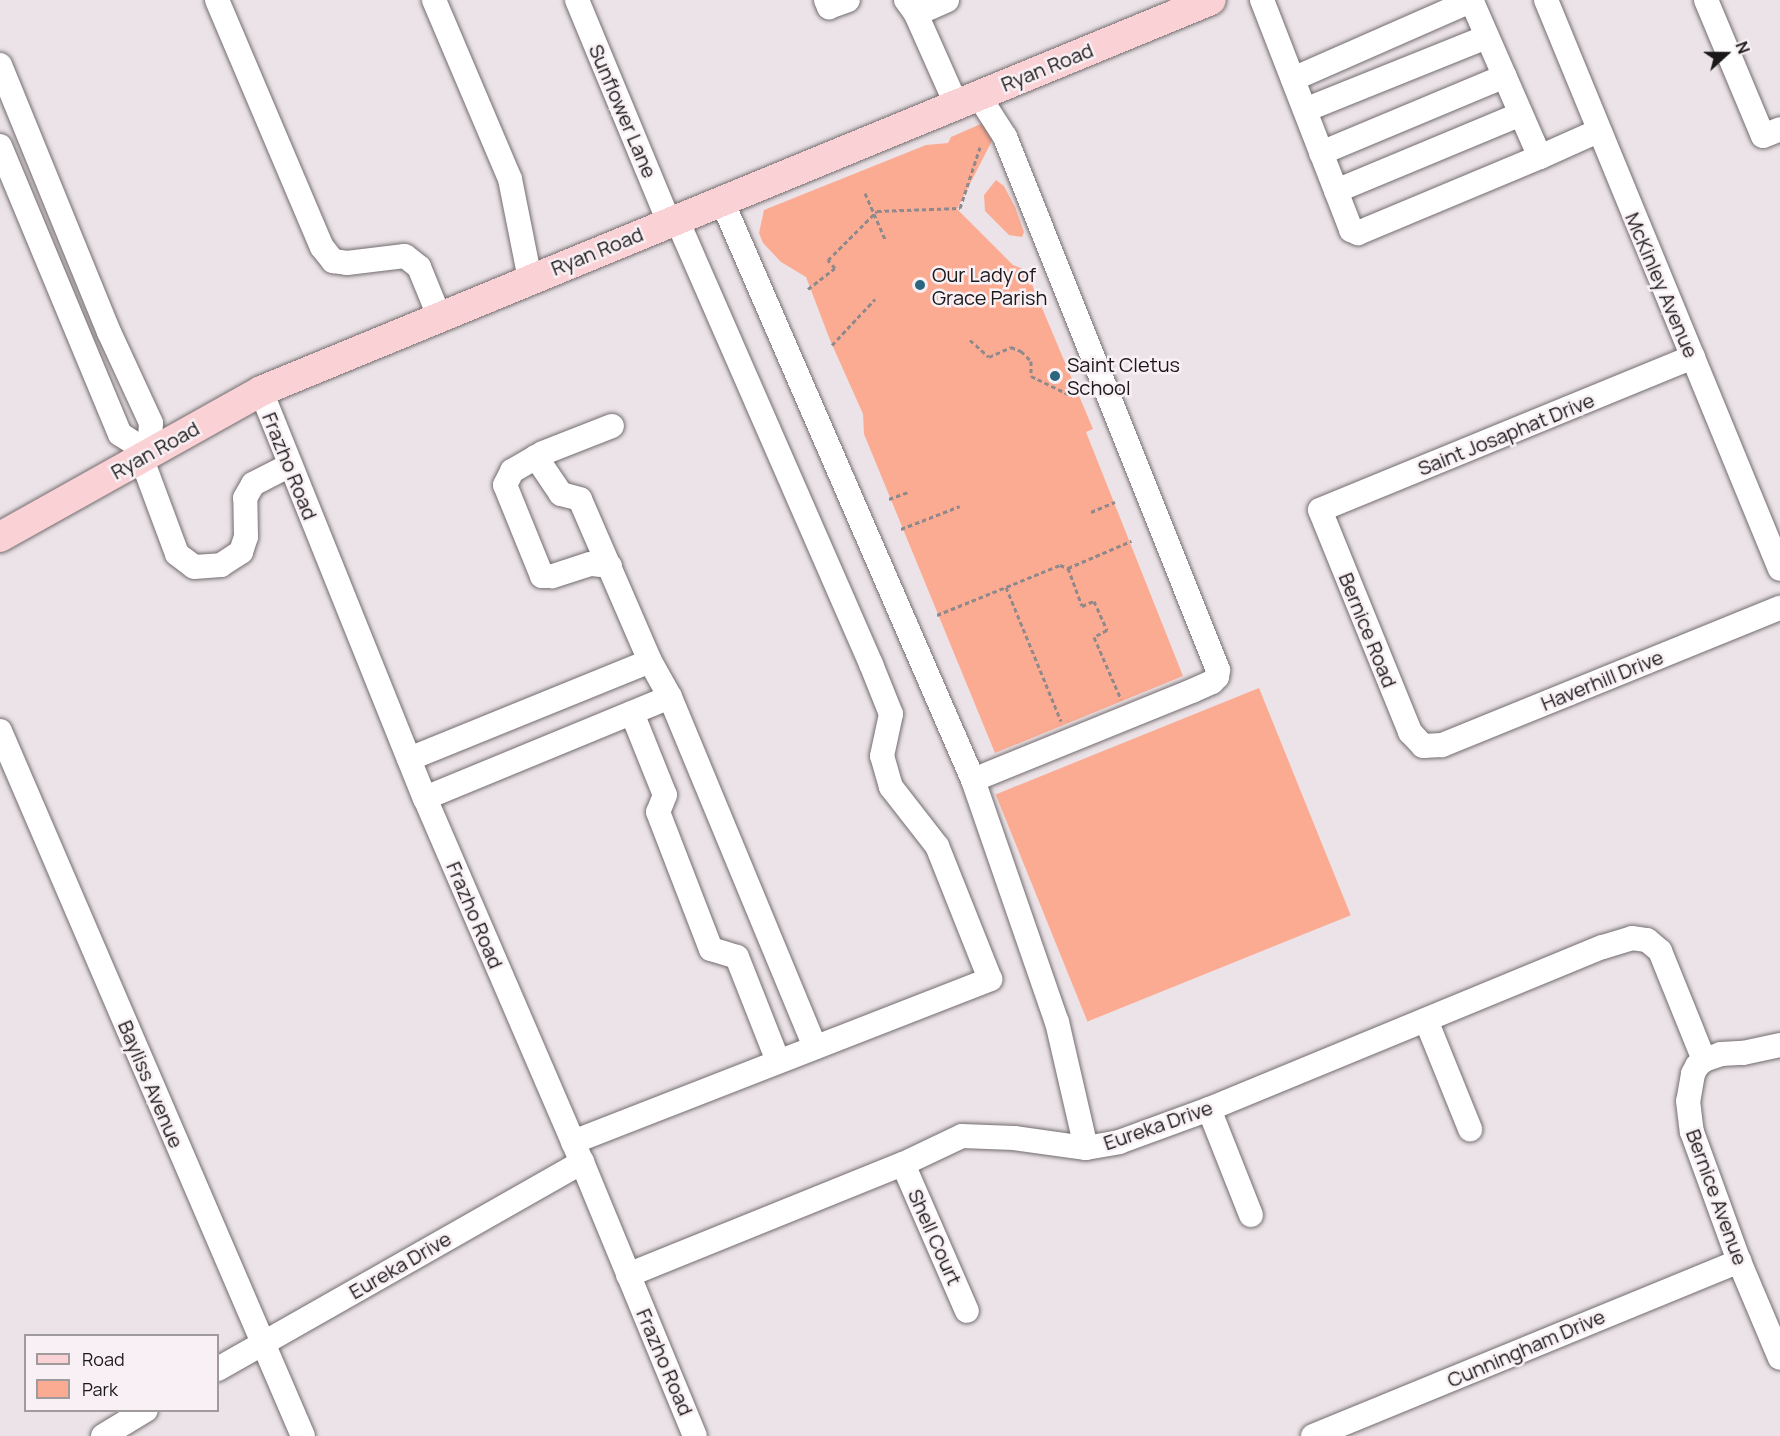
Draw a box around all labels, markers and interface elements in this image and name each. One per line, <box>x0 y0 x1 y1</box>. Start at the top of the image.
north arrow <box>1696 24 1756 84</box>
street label: Ryan Road <box>997 38 1097 96</box>
text: N <box>1730 38 1755 57</box>
street label: Sunflower Lane <box>584 41 662 181</box>
street label: McKinley Avenue <box>1621 209 1703 361</box>
street label: Ryan Road <box>547 222 647 280</box>
place label: Our Lady of Grace Parish <box>932 262 1047 309</box>
marker: Our Lady of Grace Parish <box>913 278 927 292</box>
place label: Saint Cletus School <box>1067 352 1180 399</box>
marker: Saint Cletus School <box>1048 369 1062 383</box>
street label: Saint Josaphat Drive <box>1414 388 1598 480</box>
street label: Frazho Road <box>258 409 322 523</box>
street label: Ryan Road <box>107 416 203 484</box>
street label: Bernice Road <box>1334 569 1402 691</box>
street label: Haverhill Drive <box>1537 645 1667 715</box>
street label: Frazho Road <box>442 858 508 972</box>
street label: Bayliss Avenue <box>113 1017 189 1151</box>
street label: Eureka Drive <box>1100 1095 1216 1155</box>
street label: Bernice Avenue <box>1681 1126 1753 1268</box>
street label: Shell Court <box>903 1185 967 1289</box>
street label: Eureka Drive <box>345 1226 455 1304</box>
street label: Cunningham Drive <box>1444 1304 1608 1392</box>
street label: Frazho Road <box>632 1305 698 1419</box>
legend <box>24 1334 219 1412</box>
text: Road <box>82 1347 125 1371</box>
text: Park <box>82 1377 118 1401</box>

